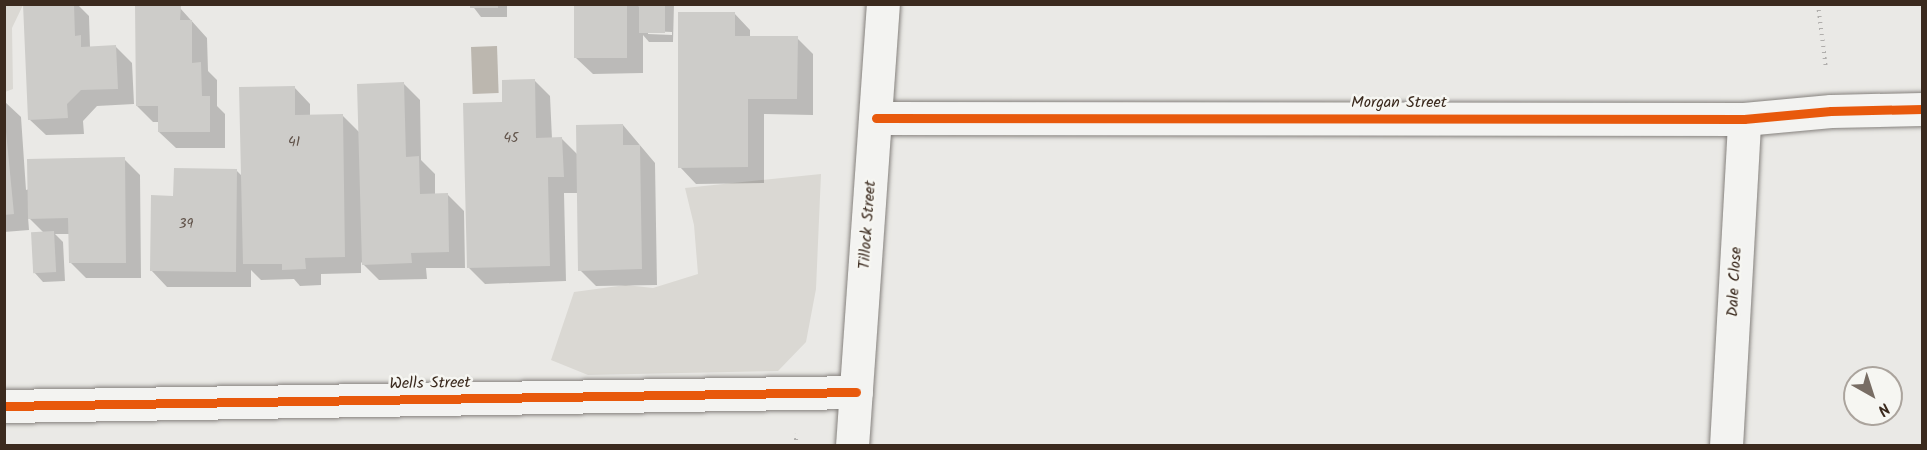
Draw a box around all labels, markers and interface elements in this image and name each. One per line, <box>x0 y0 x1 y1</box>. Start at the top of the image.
street label: Morgan Street <box>1351 93 1447 113</box>
house number: 45 <box>503 130 519 146</box>
house number: 41 <box>288 134 300 150</box>
street label: Tillock Street <box>855 180 881 270</box>
house number: 39 <box>179 216 193 232</box>
street label: Dale Close <box>1724 246 1746 318</box>
north arrow <box>1843 366 1903 426</box>
street label: Wells Street <box>389 374 471 394</box>
text: N <box>1872 396 1895 422</box>

